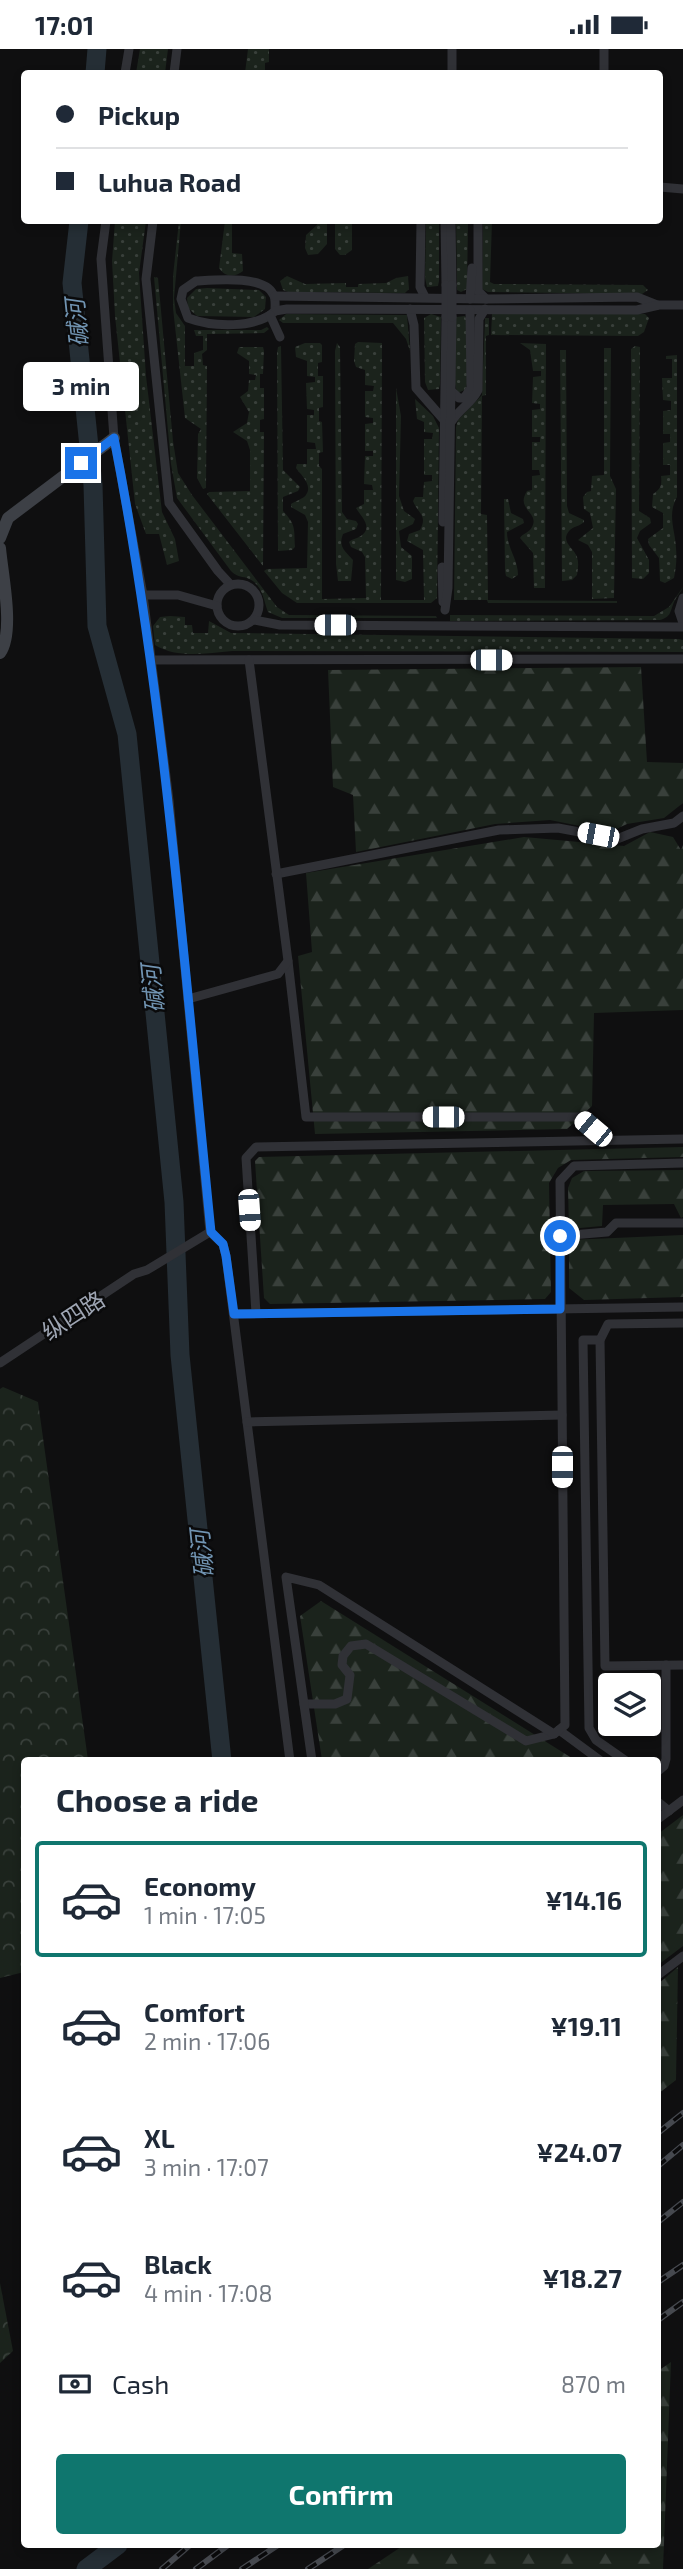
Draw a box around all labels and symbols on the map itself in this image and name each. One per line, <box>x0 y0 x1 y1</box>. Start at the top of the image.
water label: 碱河 <box>59 294 93 348</box>
callout: 3 min <box>23 361 139 411</box>
route end <box>65 447 97 479</box>
car <box>315 615 357 636</box>
car <box>471 650 513 671</box>
car <box>576 821 621 849</box>
water label: 碱河 <box>135 960 169 1014</box>
car <box>423 1107 465 1128</box>
car <box>571 1107 616 1151</box>
car <box>238 1188 261 1232</box>
route start <box>544 1220 576 1252</box>
street label: 纵四路 <box>36 1284 110 1346</box>
car <box>552 1446 573 1488</box>
water label: 碱河 <box>184 1525 218 1579</box>

